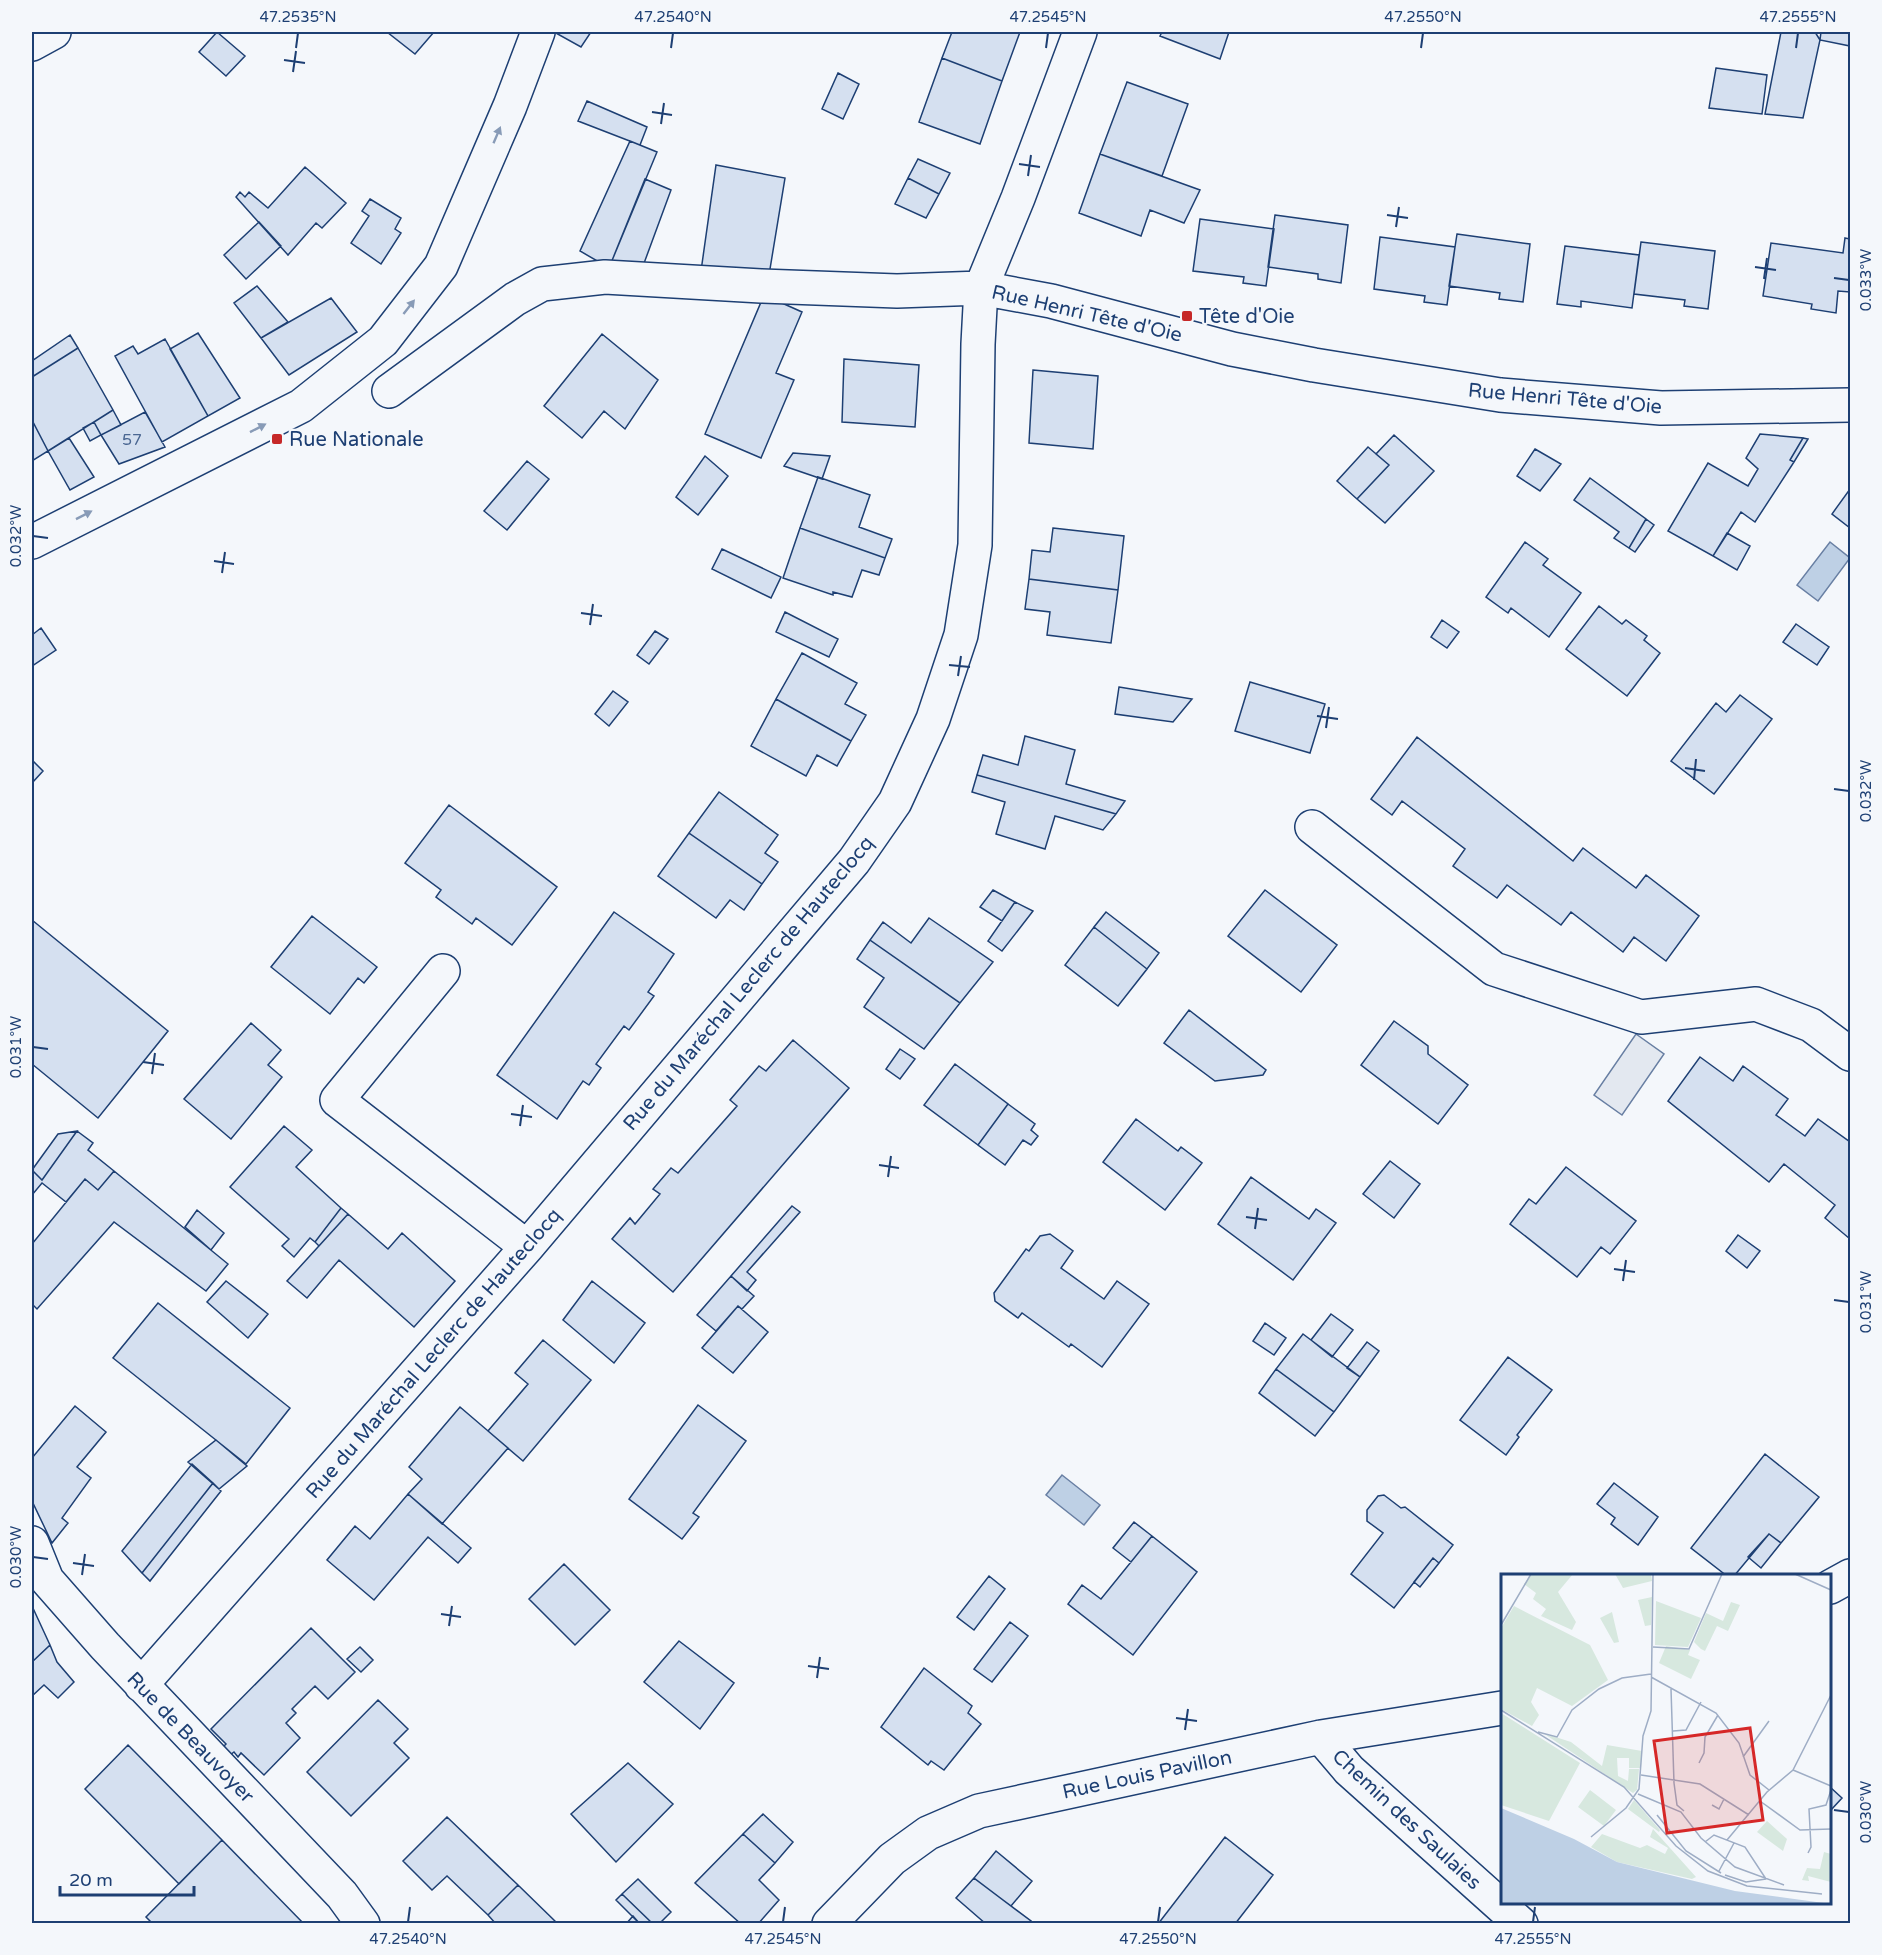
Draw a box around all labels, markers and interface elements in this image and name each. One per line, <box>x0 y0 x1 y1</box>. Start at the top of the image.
text: 47.2535°N <box>259 8 337 26</box>
text: 47.2540°N <box>634 8 712 26</box>
text: 47.2545°N <box>1009 8 1087 26</box>
text: 47.2550°N <box>1384 8 1462 26</box>
text: 47.2555°N <box>1759 8 1837 26</box>
one-way arrow <box>493 127 502 144</box>
text: 0.033°W <box>1857 249 1875 311</box>
street label: Rue Henri Tête d'Oie <box>989 280 1184 348</box>
one-way arrow <box>402 300 414 315</box>
place label: Tête d'Oie <box>1199 305 1295 329</box>
marker: Tête d'Oie <box>1180 309 1194 323</box>
street label: Rue Henri Tête d'Oie <box>1467 379 1663 419</box>
one-way arrow <box>249 423 266 432</box>
place label: Rue Nationale <box>289 428 424 452</box>
house number: 57 <box>122 430 142 450</box>
marker: Rue Nationale <box>270 432 284 446</box>
text: 0.032°W <box>7 505 25 567</box>
one-way arrow <box>75 511 92 520</box>
text: 0.032°W <box>1857 760 1875 822</box>
street label: Rue du Maréchal Leclerc de Hauteclocq <box>618 832 879 1136</box>
text: 0.031°W <box>7 1016 25 1078</box>
street label: Rue du Maréchal Leclerc de Hauteclocq <box>301 1204 566 1504</box>
text: 0.031°W <box>1857 1271 1875 1333</box>
text: 0.030°W <box>7 1526 25 1588</box>
inset map <box>1501 1574 1831 1904</box>
street label: Rue de Beauvoyer <box>122 1667 259 1808</box>
street label: Rue Louis Pavillon <box>1060 1745 1234 1805</box>
street label: Chemin des Saulaies <box>1327 1745 1486 1895</box>
text: 0.030°W <box>1857 1781 1875 1843</box>
scale bar <box>60 1859 194 1897</box>
text: 20 m <box>69 1869 113 1891</box>
text: 47.2540°N <box>369 1930 447 1948</box>
text: 47.2545°N <box>744 1930 822 1948</box>
text: 47.2550°N <box>1119 1930 1197 1948</box>
text: 47.2555°N <box>1494 1930 1572 1948</box>

